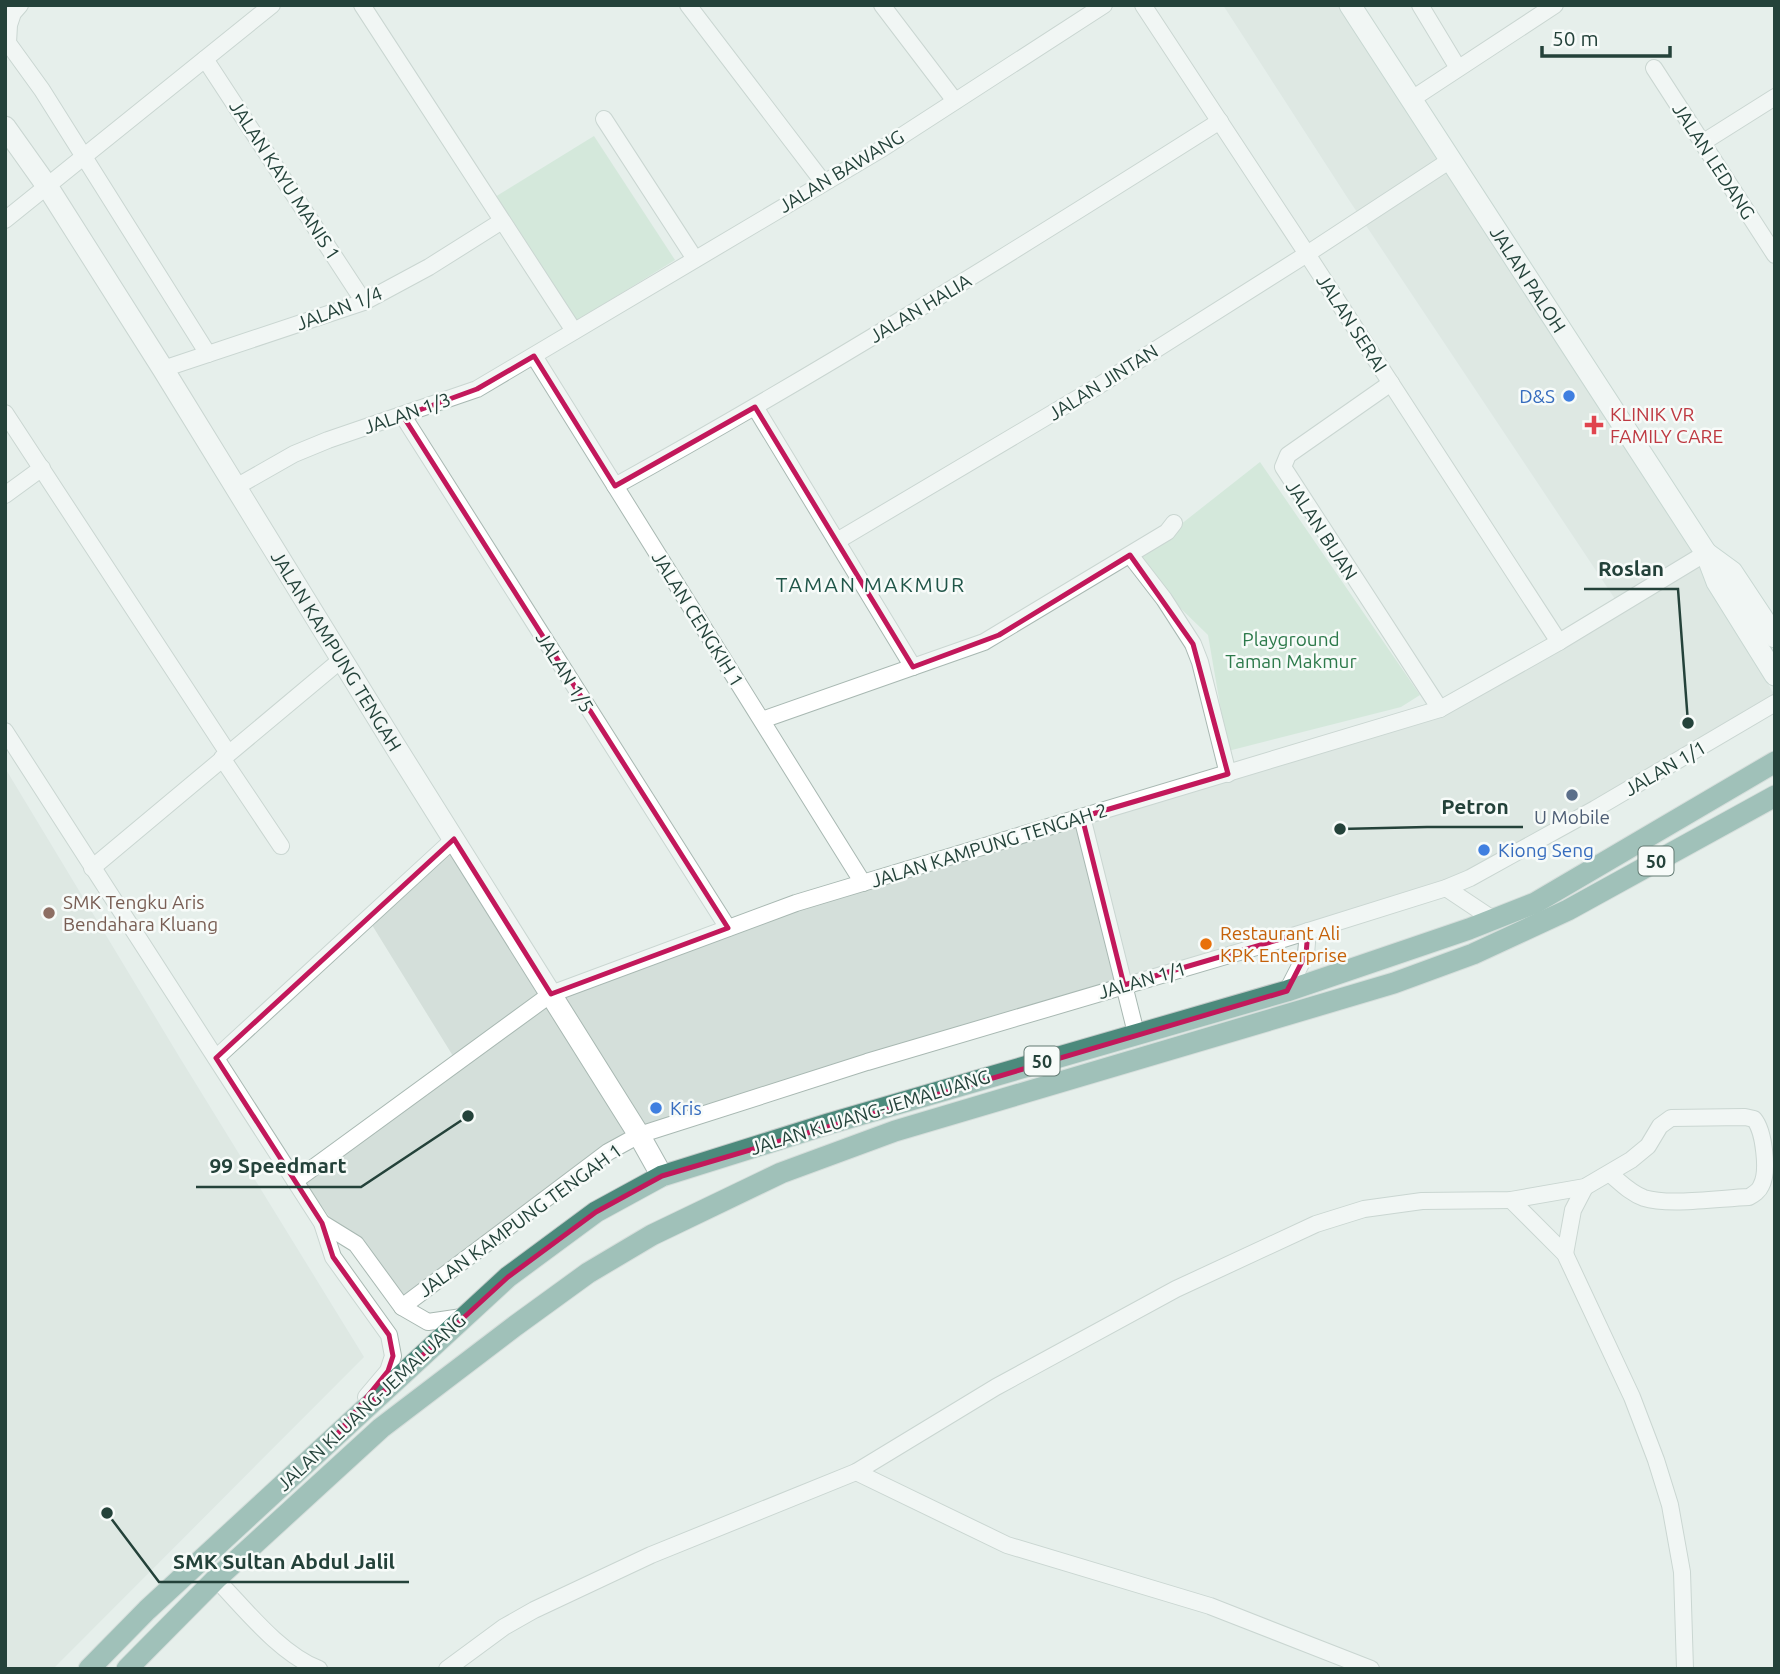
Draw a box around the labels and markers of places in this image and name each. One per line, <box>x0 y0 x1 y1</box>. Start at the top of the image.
place label: D&S <box>1519 385 1555 407</box>
marker: D&S <box>1561 388 1577 404</box>
place label: KLINIK VR FAMILY CARE <box>1610 403 1723 447</box>
marker: KLINIK VR FAMILY CARE <box>1584 415 1604 435</box>
callout: Roslan <box>1584 547 1678 589</box>
callout: Petron <box>1427 785 1523 827</box>
marker: U Mobile <box>1564 787 1580 803</box>
place label: U Mobile <box>1534 806 1610 828</box>
place label: Kiong Seng <box>1498 839 1594 861</box>
marker: Kiong Seng <box>1476 842 1492 858</box>
place label: SMK Tengku Aris Bendahara Kluang <box>63 891 218 935</box>
marker: SMK Tengku Aris Bendahara Kluang <box>41 905 57 921</box>
place label: Restaurant Ali KPK Enterprise <box>1220 922 1347 966</box>
marker: Restaurant Ali KPK Enterprise <box>1198 936 1214 952</box>
place label: Kris <box>670 1097 702 1119</box>
marker: Kris <box>648 1100 664 1116</box>
callout: 99 Speedmart <box>196 1145 361 1187</box>
callout: SMK Sultan Abdul Jalil <box>159 1540 409 1582</box>

